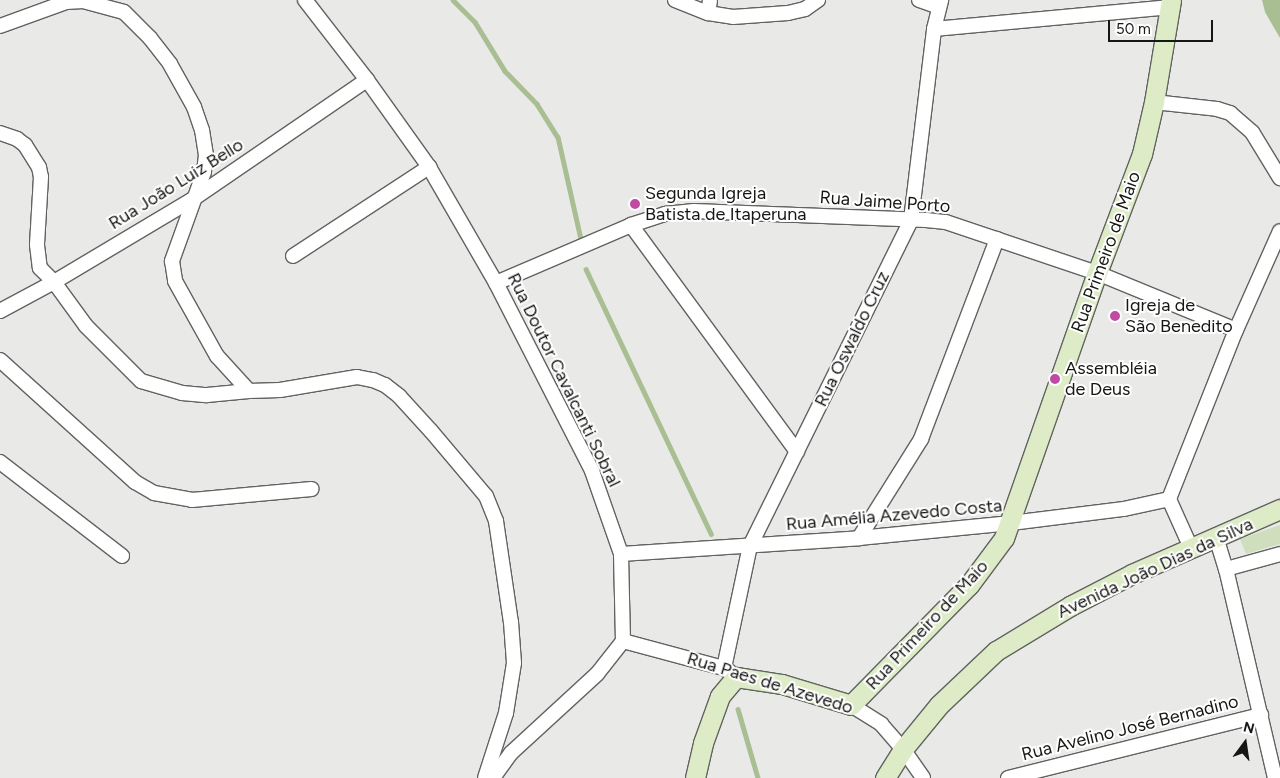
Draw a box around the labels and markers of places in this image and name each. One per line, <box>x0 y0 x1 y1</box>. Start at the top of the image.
place label: Segunda Igreja Batista de Itaperuna <box>645 183 806 225</box>
marker: Segunda Igreja Batista de Itaperuna <box>629 198 641 210</box>
place label: Igreja de São Benedito <box>1125 295 1233 338</box>
marker: Igreja de São Benedito <box>1109 310 1121 322</box>
place label: Assembléia de Deus <box>1065 358 1157 400</box>
marker: Assembléia de Deus <box>1049 373 1061 385</box>

